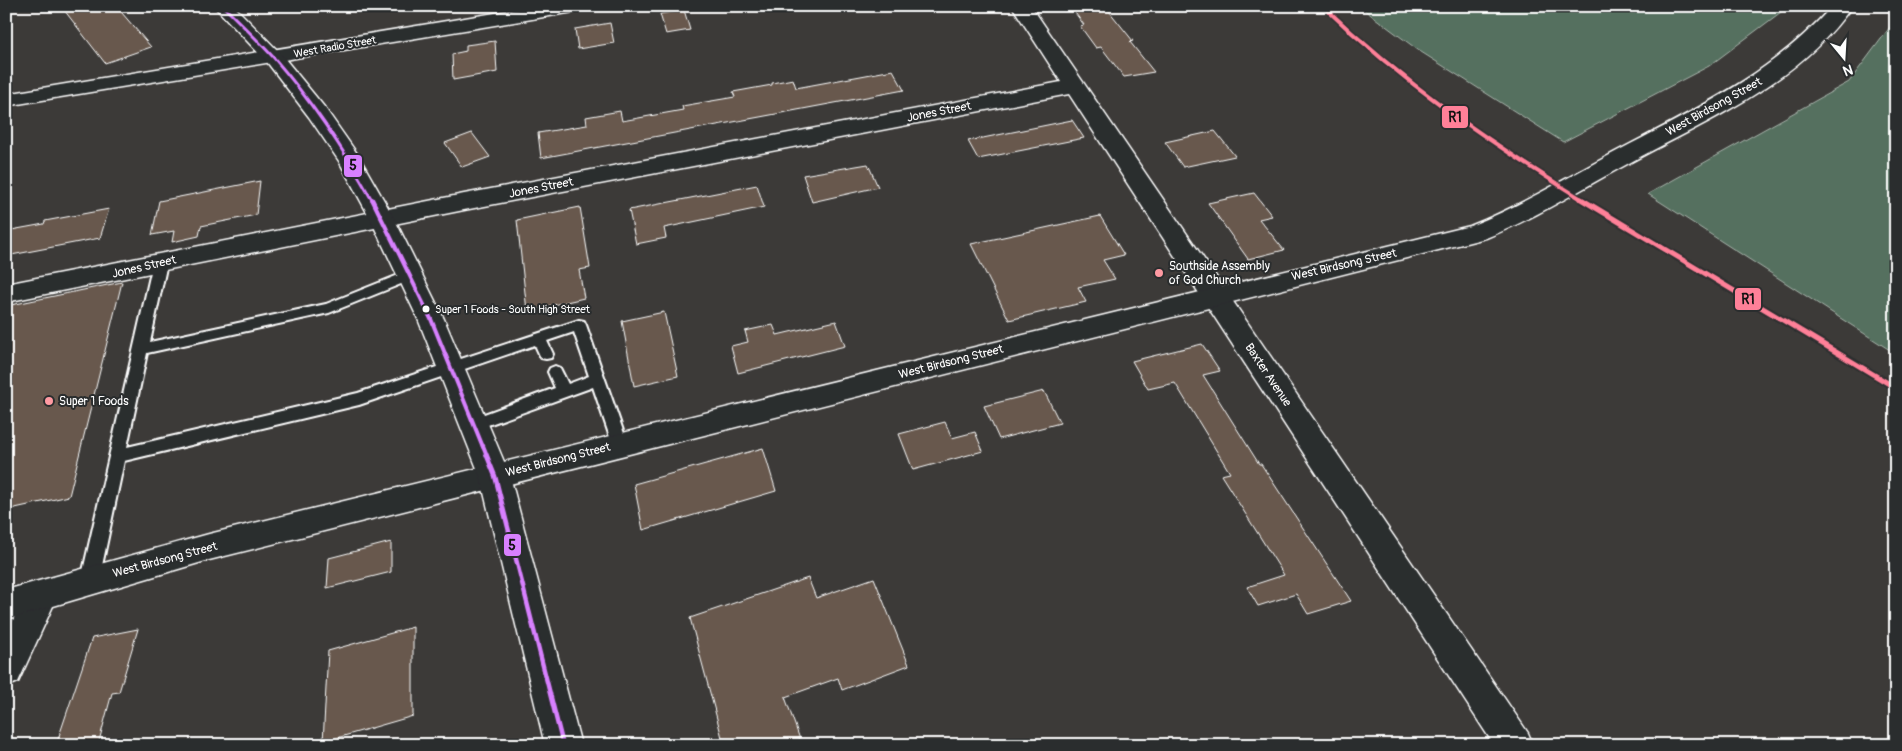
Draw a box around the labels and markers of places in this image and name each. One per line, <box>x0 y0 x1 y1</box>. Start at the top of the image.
place label: Southside Assembly of God Church <box>1169 259 1270 288</box>
marker: Southside Assembly of God Church <box>1153 267 1165 279</box>
place label: Super 1 Foods - South High Street <box>435 303 591 316</box>
marker: Super 1 Foods - South High Street <box>421 304 431 314</box>
place label: Super 1 Foods <box>59 394 129 409</box>
marker: Super 1 Foods <box>43 395 55 407</box>

